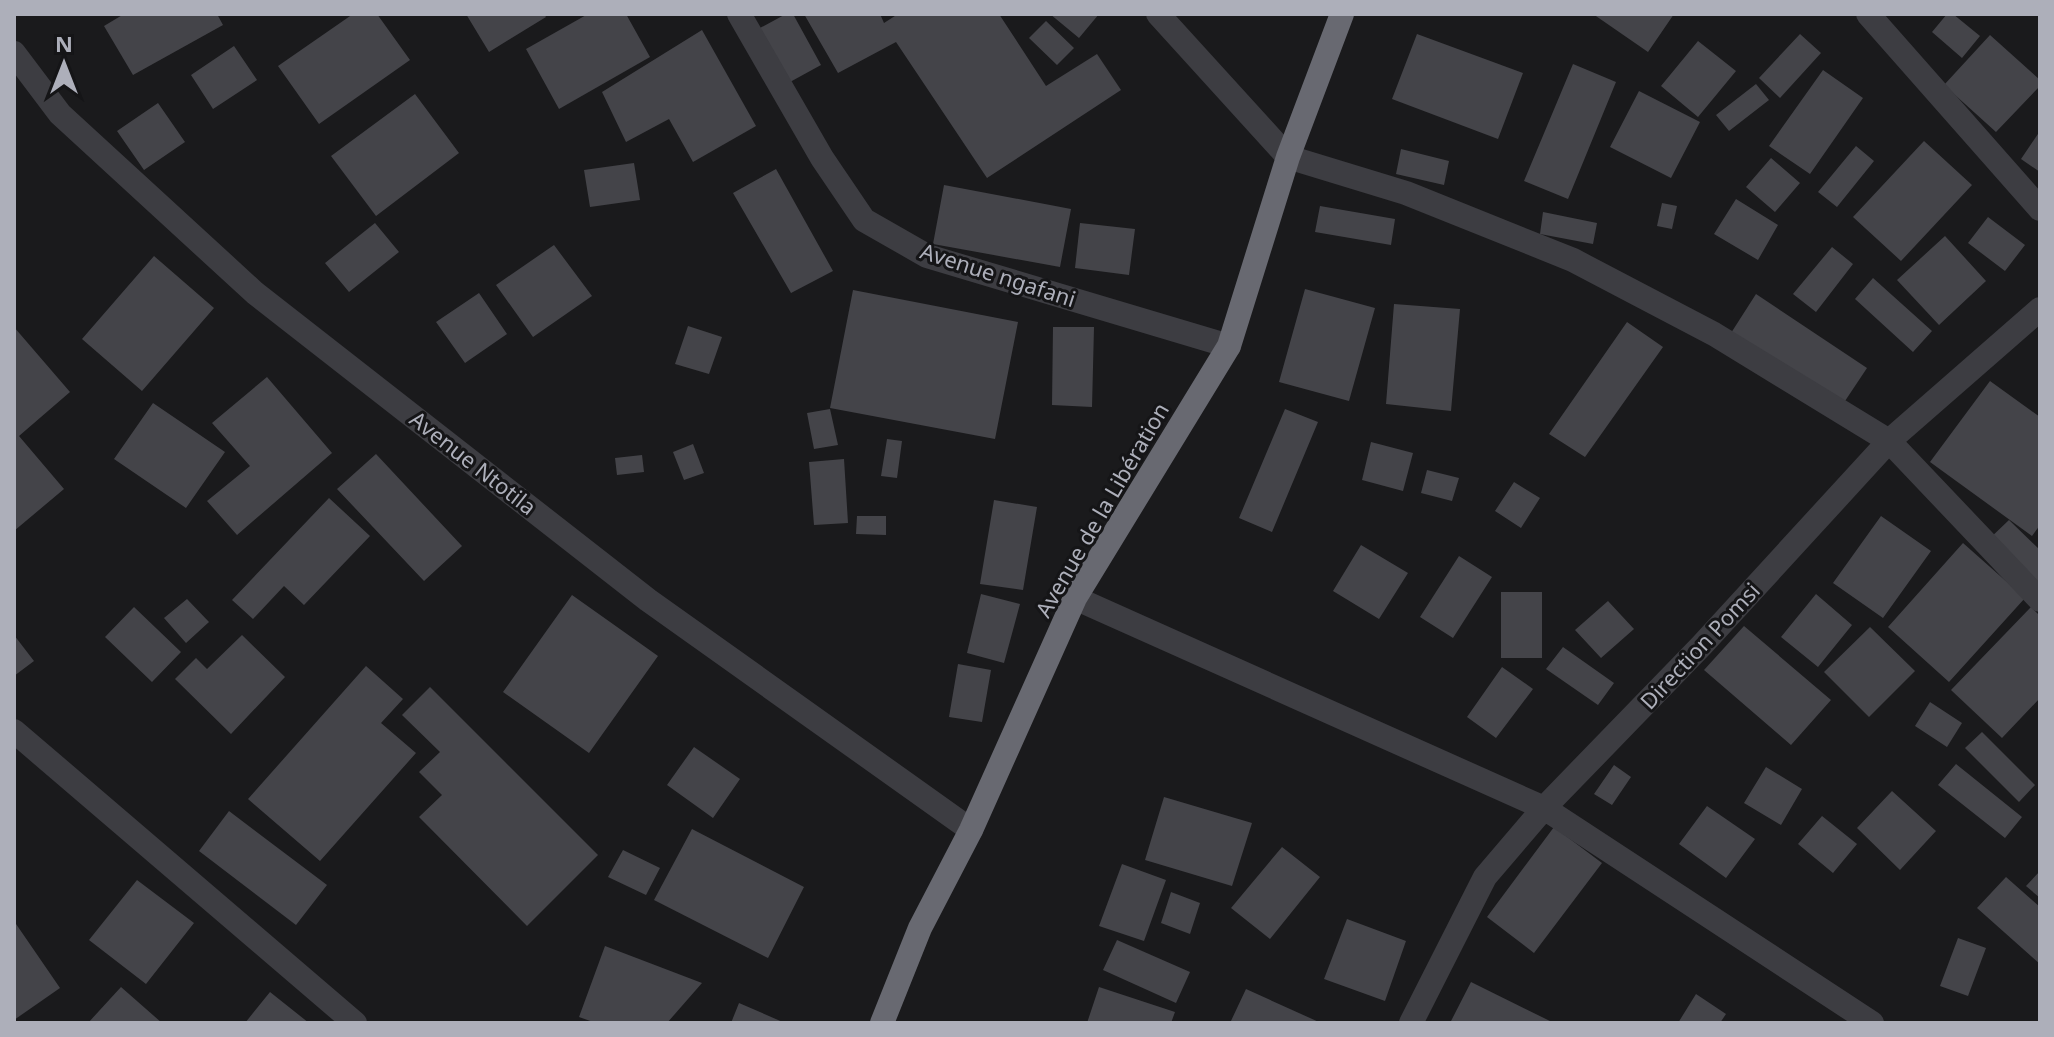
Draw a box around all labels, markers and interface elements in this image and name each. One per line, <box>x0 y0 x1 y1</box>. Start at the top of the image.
north arrow <box>24 24 104 104</box>
text: N <box>55 28 73 58</box>
street label: Avenue ngafani <box>917 235 1080 313</box>
street label: Avenue de la Libération <box>1027 397 1175 622</box>
street label: Avenue Ntotila <box>404 403 543 521</box>
street label: Direction Pomsi <box>1633 575 1766 715</box>

